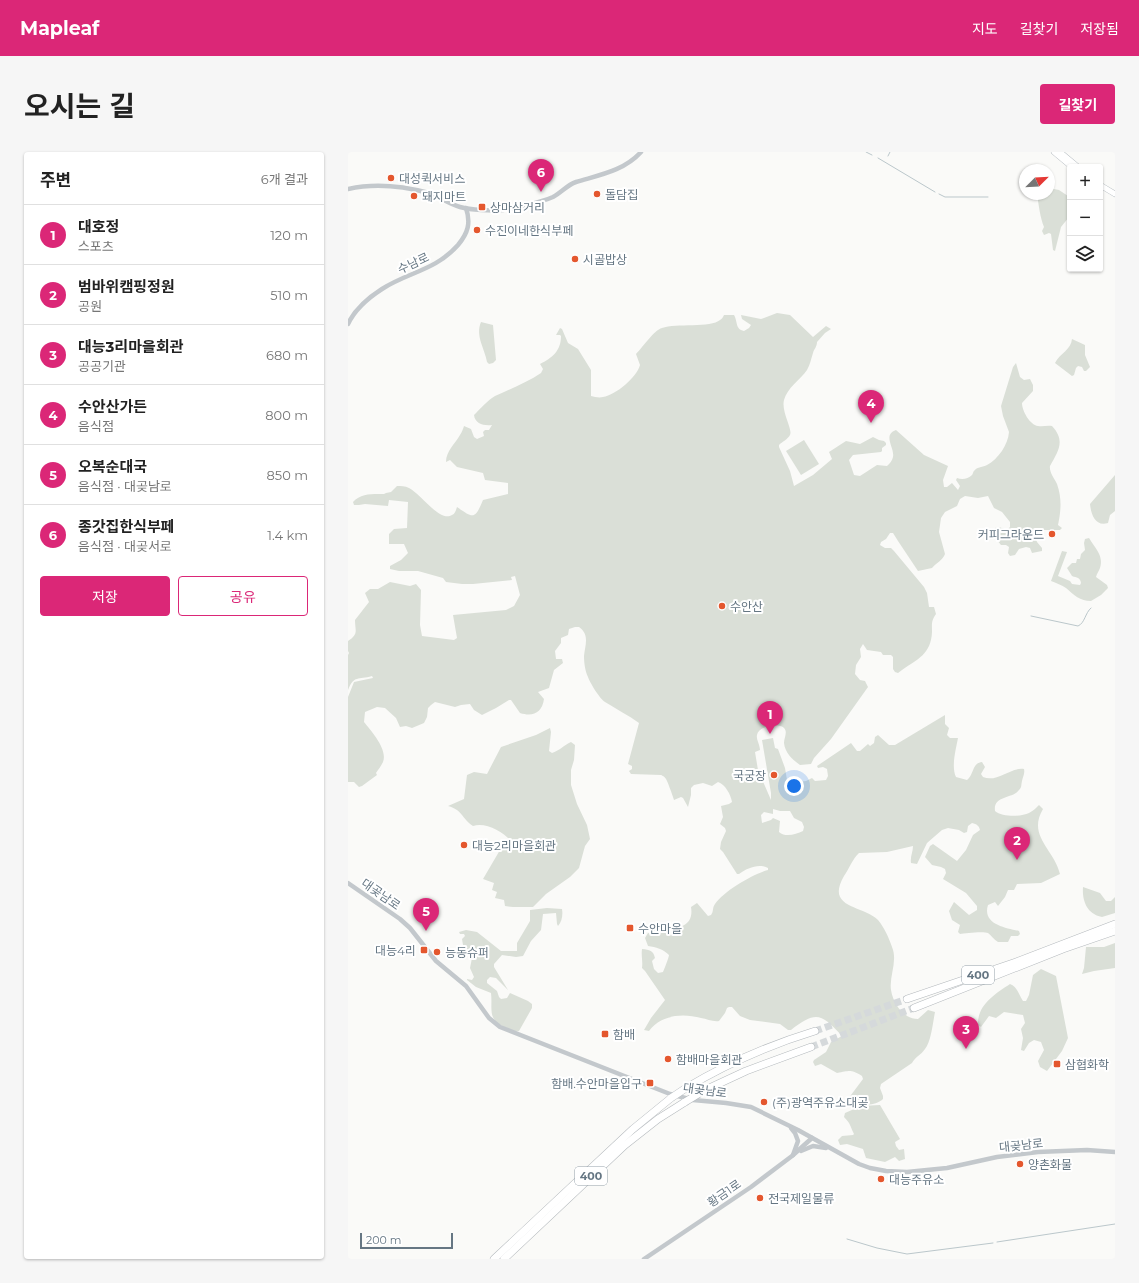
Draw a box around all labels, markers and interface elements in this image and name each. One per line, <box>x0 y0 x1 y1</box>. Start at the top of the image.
text: Mapleaf <box>20 17 99 40</box>
text: 지도 <box>972 20 998 38</box>
text: 길찾기 <box>1020 20 1058 38</box>
text: 저장됨 <box>1080 20 1119 38</box>
button: 길찾기 <box>1040 84 1115 124</box>
text: 오시는 길 <box>24 89 135 123</box>
pin: 6 <box>528 159 554 192</box>
north arrow <box>1019 164 1055 200</box>
map controls <box>1067 164 1103 272</box>
button: + <box>1067 164 1103 200</box>
text: 주변 <box>40 170 71 190</box>
text: 6개 결과 <box>261 171 308 187</box>
place label: 대성퀵서비스 <box>399 171 465 186</box>
marker: 대성퀵서비스 <box>386 173 396 183</box>
place label: 돌담집 <box>605 187 638 202</box>
place label: 돼지마트 <box>422 189 466 204</box>
marker: 돌담집 <box>592 189 602 199</box>
marker: 돼지마트 <box>409 191 419 201</box>
place label: 상마삼거리 <box>490 200 545 215</box>
button: − <box>1067 200 1103 236</box>
marker: 상마삼거리 <box>477 202 487 212</box>
text: 대호정 <box>78 217 119 236</box>
place label: 수진이네한식부페 <box>485 223 573 238</box>
marker: 수진이네한식부페 <box>472 225 482 235</box>
text: 1 <box>50 227 56 243</box>
text: 120 m <box>270 227 308 243</box>
button: layers <box>1067 236 1103 272</box>
text: 스포츠 <box>78 238 114 254</box>
street label: 수남로 <box>395 249 431 277</box>
place label: 시골밥상 <box>583 252 627 267</box>
marker: 시골밥상 <box>570 254 580 264</box>
text: 범바위캠핑정원 <box>78 277 175 296</box>
text: 2 <box>49 287 57 303</box>
text: 510 m <box>270 287 308 303</box>
text: 공원 <box>78 298 102 314</box>
text: 대능3리마을회관 <box>78 337 183 356</box>
text: 3 <box>49 347 57 363</box>
text: 680 m <box>266 347 308 363</box>
text: 공공기관 <box>78 358 126 374</box>
pin: 4 <box>858 390 884 423</box>
text: 수안산가든 <box>78 397 147 416</box>
text: 4 <box>49 407 57 423</box>
text: 800 m <box>265 407 308 423</box>
text: 음식점 <box>78 418 114 434</box>
text: 오복순대국 <box>78 457 147 476</box>
text: 5 <box>49 467 57 483</box>
text: 850 m <box>267 467 308 483</box>
text: 음식점 · 대곶남로 <box>78 478 172 494</box>
text: 종갓집한식부페 <box>78 517 175 536</box>
text: 6 <box>49 527 57 543</box>
text: 1.4 km <box>267 527 308 543</box>
place label: 커피그라운드 <box>978 527 1044 542</box>
marker: 커피그라운드 <box>1047 529 1057 539</box>
text: 음식점 · 대곶서로 <box>78 538 172 554</box>
button: 저장 <box>40 576 170 616</box>
button: 공유 <box>178 576 308 616</box>
place label: 수안산 <box>730 599 763 614</box>
marker: 수안산 <box>717 601 727 611</box>
pin: 1 <box>757 701 783 734</box>
place label: 국궁장 <box>733 768 766 783</box>
marker: 국궁장 <box>769 770 779 780</box>
your location <box>784 776 804 796</box>
pin: 2 <box>1004 827 1030 860</box>
place label: 대능2리마을회관 <box>472 838 556 853</box>
marker: 대능2리마을회관 <box>459 840 469 850</box>
street label: 대곶남로 <box>359 875 403 913</box>
pin: 5 <box>413 898 439 931</box>
place label: 수안마을 <box>638 921 682 936</box>
marker: 수안마을 <box>625 923 635 933</box>
place label: 대능4리 <box>375 943 416 958</box>
marker: 대능4리 <box>419 945 429 955</box>
place label: 능동슈퍼 <box>445 945 489 960</box>
marker: 능동슈퍼 <box>432 947 442 957</box>
road number: 400 <box>962 966 994 984</box>
pin: 3 <box>953 1016 979 1049</box>
place label: 함배 <box>613 1027 635 1042</box>
marker: 함배 <box>600 1029 610 1039</box>
place label: 함배마을회관 <box>676 1052 742 1067</box>
marker: 함배마을회관 <box>663 1054 673 1064</box>
place label: 삼협화학 <box>1065 1057 1109 1072</box>
marker: 삼협화학 <box>1052 1059 1062 1069</box>
place label: 함배.수안마을입구 <box>551 1076 642 1091</box>
marker: 함배.수안마을입구 <box>645 1078 655 1088</box>
street label: 대곶남로 <box>682 1079 728 1101</box>
place label: (주)광역주유소대곶 <box>772 1095 868 1110</box>
marker: (주)광역주유소대곶 <box>759 1097 769 1107</box>
street label: 대곶남로 <box>998 1135 1044 1155</box>
place label: 양촌화물 <box>1028 1157 1072 1172</box>
marker: 양촌화물 <box>1015 1159 1025 1169</box>
road number: 400 <box>575 1167 607 1185</box>
place label: 대능주유소 <box>889 1172 944 1187</box>
marker: 대능주유소 <box>876 1174 886 1184</box>
street label: 황금1로 <box>704 1176 744 1210</box>
place label: 전국제일물류 <box>768 1191 834 1206</box>
marker: 전국제일물류 <box>755 1193 765 1203</box>
scale bar <box>360 1231 453 1250</box>
text: 200 m <box>366 1233 401 1247</box>

